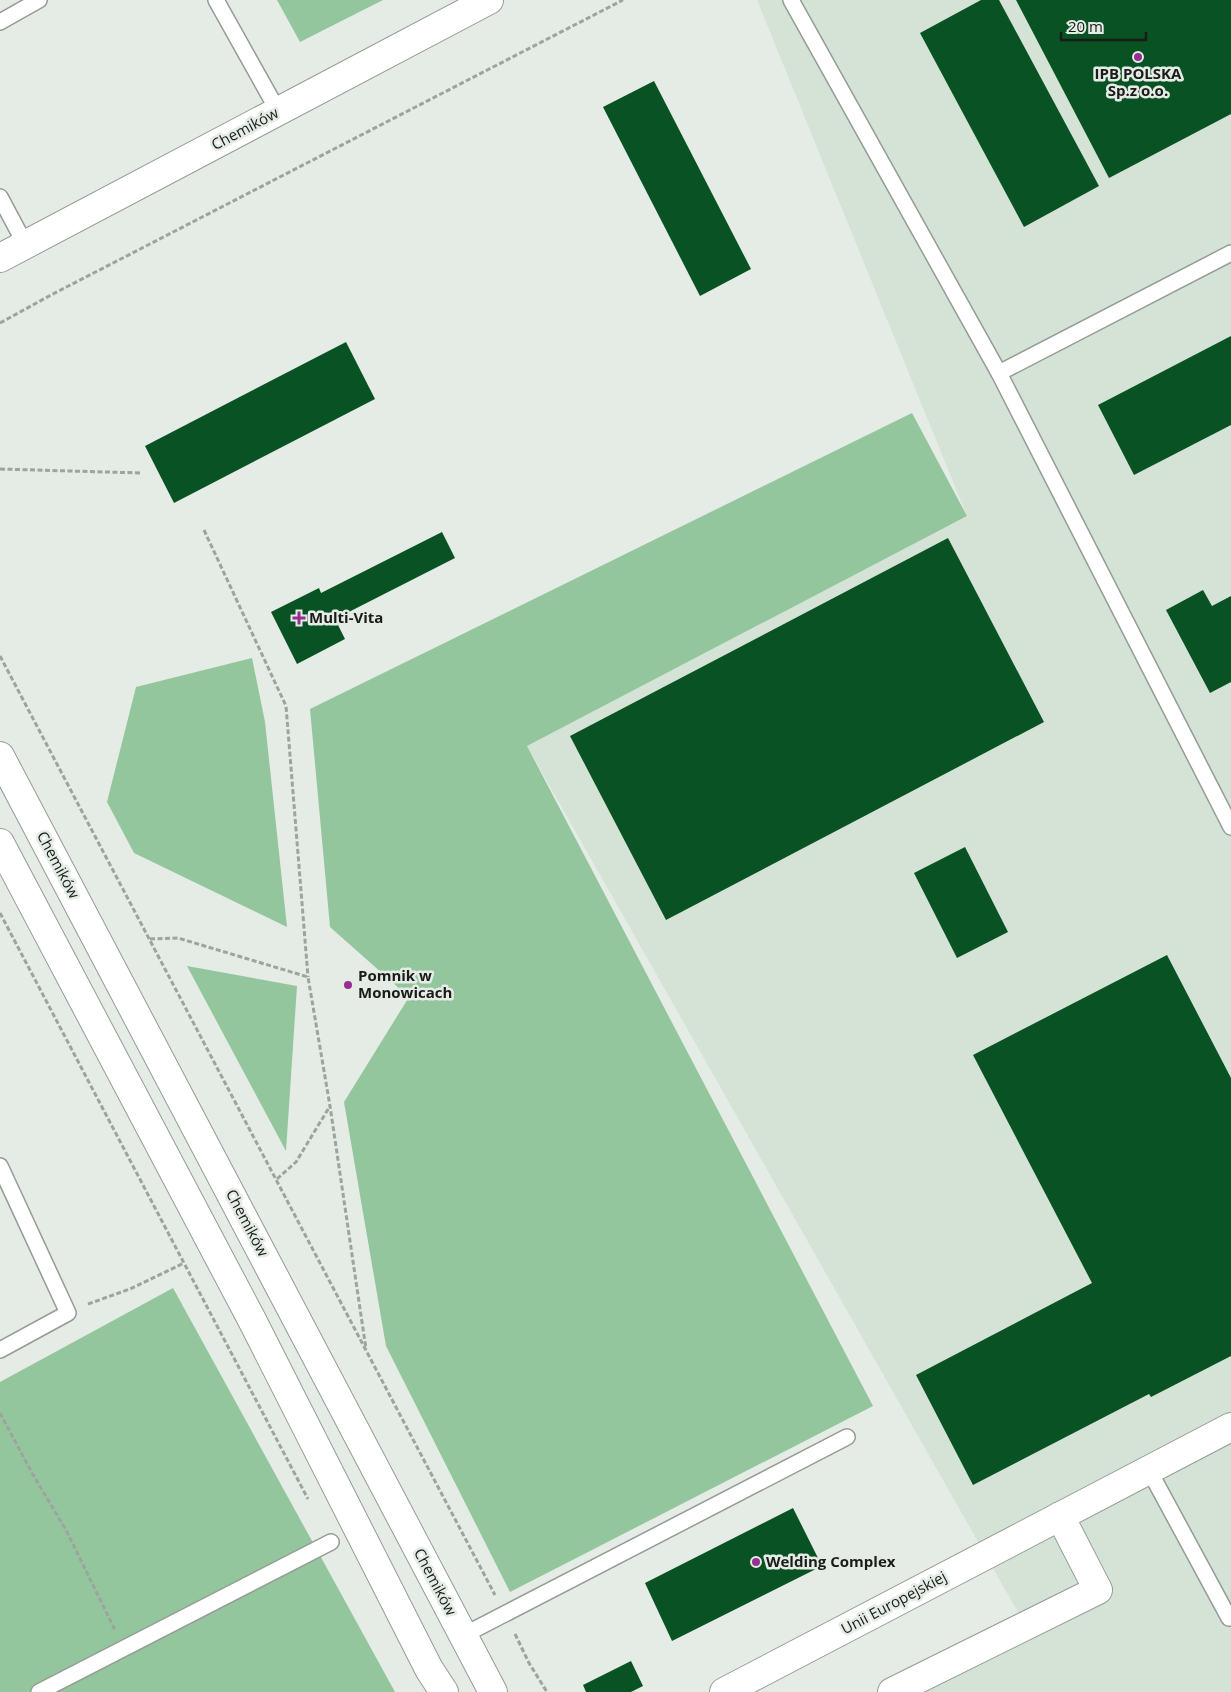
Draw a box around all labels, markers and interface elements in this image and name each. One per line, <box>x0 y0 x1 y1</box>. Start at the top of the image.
scale bar <box>1061 10 1146 42</box>
text: 20 m <box>1068 16 1103 36</box>
marker: IPB POLSKA Sp.z o.o. <box>1132 51 1144 63</box>
place label: IPB POLSKA Sp.z o.o. <box>1095 63 1182 100</box>
street label: Chemików <box>207 102 282 154</box>
place label: Multi-Vita <box>309 607 383 627</box>
marker: Multi-Vita <box>293 612 305 624</box>
street label: Chemików <box>33 827 85 902</box>
place label: Pomnik w Monowicach <box>358 965 452 1002</box>
marker: Pomnik w Monowicach <box>342 979 354 991</box>
street label: Chemików <box>222 1185 274 1260</box>
street label: Chemików <box>410 1544 462 1619</box>
place label: Welding Complex <box>766 1551 896 1571</box>
marker: Welding Complex <box>750 1556 762 1568</box>
street label: Unii Europejskiej <box>837 1566 950 1638</box>

